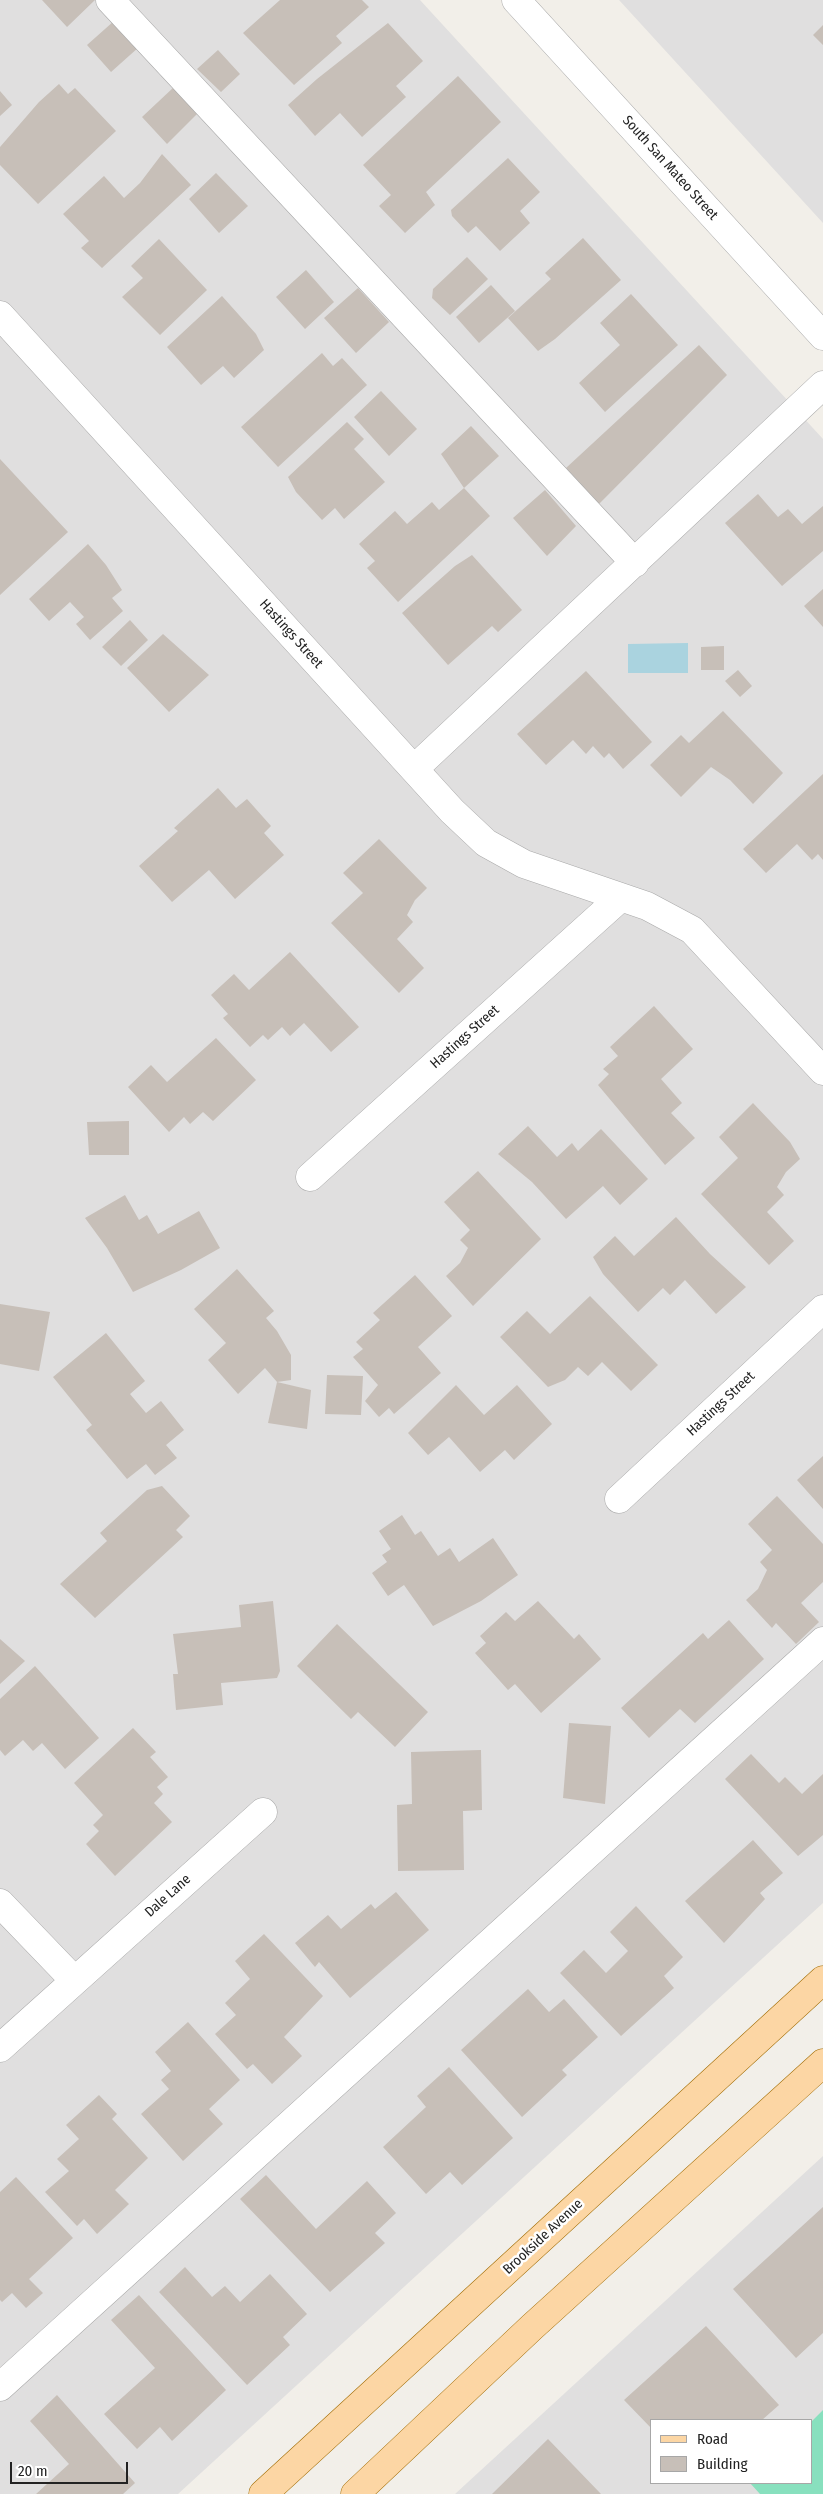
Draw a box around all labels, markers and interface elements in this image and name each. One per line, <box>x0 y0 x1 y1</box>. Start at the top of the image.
street label: South San Mateo Street <box>619 112 721 224</box>
street label: Hastings Street <box>256 596 326 672</box>
street label: Hastings Street <box>427 1002 503 1072</box>
street label: Hastings Street <box>683 1368 759 1440</box>
street label: Dale Lane <box>142 1871 194 1921</box>
street label: Brookside Avenue <box>500 2196 586 2278</box>
legend <box>650 2419 813 2484</box>
text: Road <box>697 2430 728 2448</box>
scale bar <box>12 2452 130 2484</box>
text: Building <box>697 2455 748 2473</box>
text: 20 m <box>18 2462 48 2480</box>

